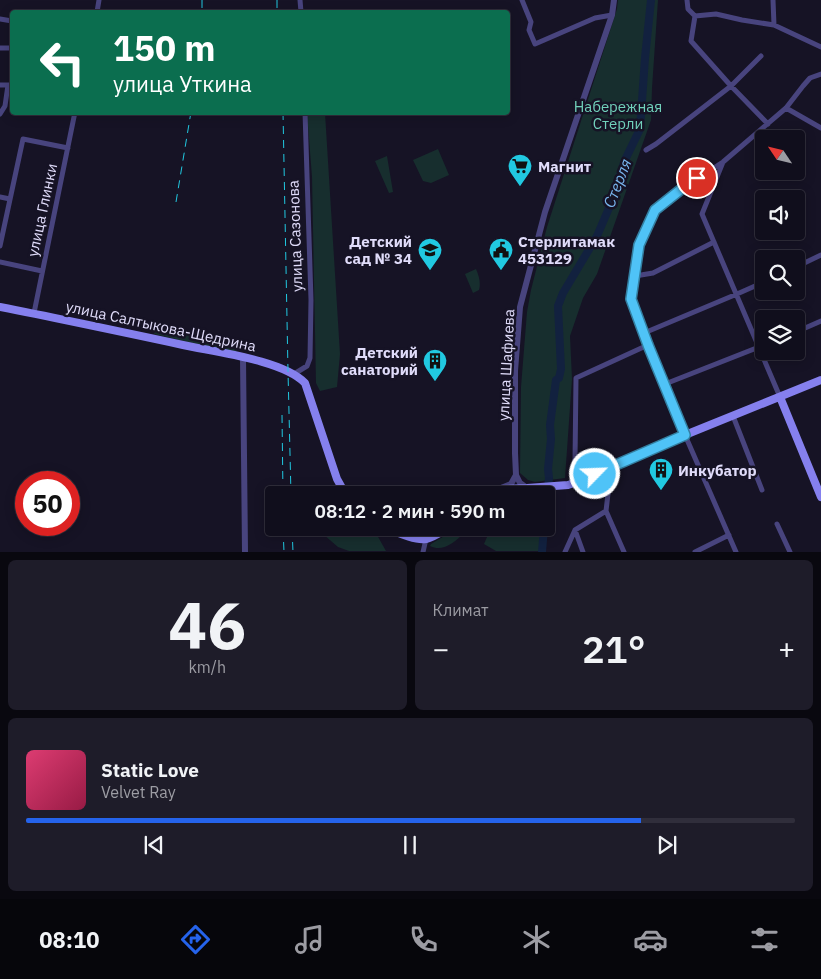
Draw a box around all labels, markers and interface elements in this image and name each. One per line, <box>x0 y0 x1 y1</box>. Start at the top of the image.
text: 150 m <box>113 25 216 71</box>
icon: left <box>30 30 95 95</box>
text: улица Уткина <box>113 69 252 98</box>
park label: Набережная Стерли <box>574 97 662 133</box>
north arrow <box>755 130 805 180</box>
map controls <box>755 130 805 360</box>
supermarket icon: Магнит <box>507 153 533 187</box>
water label: Стерля <box>599 156 635 210</box>
place label: Магнит <box>538 157 592 176</box>
pin <box>676 157 718 199</box>
street label: улица Глинки <box>23 162 61 258</box>
icon: arrive <box>683 164 711 192</box>
street label: улица Сазонова <box>284 180 306 292</box>
button: sound <box>755 190 805 240</box>
place label: Детский сад № 34 <box>345 232 412 268</box>
place label: Стерлитамак 453129 <box>518 232 615 268</box>
school or university icon: Детский сад № 34 <box>417 237 443 271</box>
public building icon: Стерлитамак 453129 <box>488 237 514 271</box>
button: search <box>755 250 805 300</box>
street label: улица Салтыкова-Щедрина <box>64 297 258 355</box>
street label: улица Шафиева <box>494 309 518 421</box>
button: layers <box>755 310 805 360</box>
place label: Детский санаторий <box>341 343 418 379</box>
building icon: Детский санаторий <box>422 348 448 382</box>
position arrow <box>568 447 620 499</box>
building icon: Инкубатор <box>648 457 674 491</box>
place label: Инкубатор <box>678 461 757 480</box>
speed limit sign: 50 <box>15 471 80 536</box>
text: 08:12 · 2 мин · 590 m <box>315 499 505 523</box>
text: 46 <box>168 582 246 667</box>
text: Климат <box>433 600 489 620</box>
text: 21° <box>582 624 645 673</box>
text: − <box>433 630 449 667</box>
text: + <box>778 630 795 667</box>
text: km/h <box>188 657 226 677</box>
text: Static Love <box>101 758 199 782</box>
text: Velvet Ray <box>101 782 176 802</box>
icon: previous <box>140 831 168 859</box>
icon: pause <box>396 831 424 859</box>
icon: next <box>653 831 681 859</box>
icon: directions <box>178 922 213 957</box>
icon: music <box>292 922 327 957</box>
icon: phone <box>406 922 441 957</box>
icon: climate <box>519 922 554 957</box>
icon: car <box>633 922 668 957</box>
icon: filters <box>747 922 782 957</box>
text: 08:10 <box>39 925 99 954</box>

